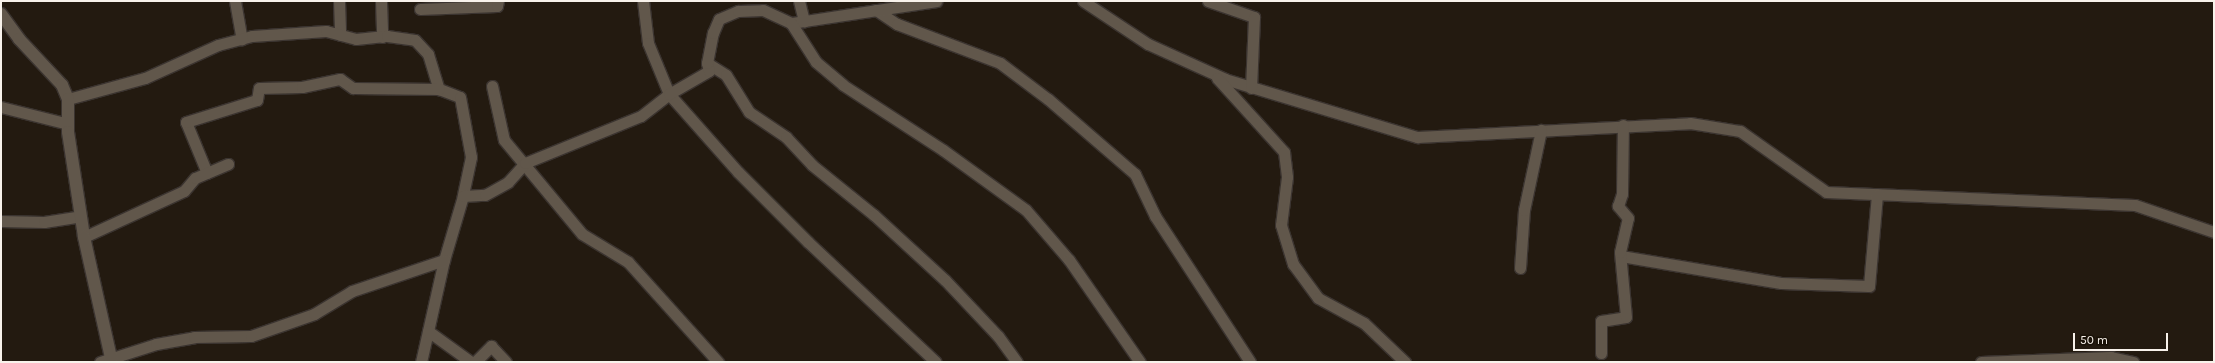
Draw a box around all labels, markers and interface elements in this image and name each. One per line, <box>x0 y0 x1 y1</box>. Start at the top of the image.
scale bar <box>2075 325 2170 351</box>
text: 50 m <box>2080 333 2108 347</box>

